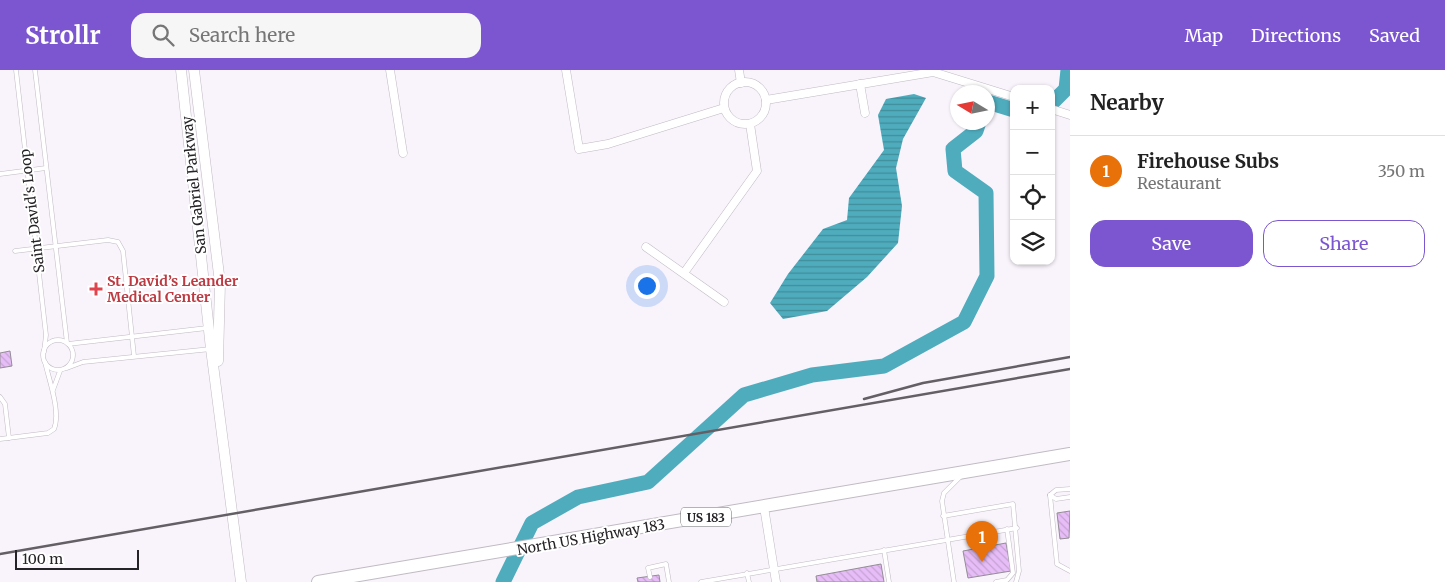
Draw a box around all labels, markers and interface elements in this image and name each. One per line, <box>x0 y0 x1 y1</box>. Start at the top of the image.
search box <box>131 13 481 58</box>
text: Strollr <box>25 20 101 51</box>
icon: search <box>149 21 177 49</box>
text: Search here <box>189 23 295 47</box>
text: Map <box>1185 24 1223 47</box>
text: Directions <box>1251 24 1341 47</box>
text: Saved <box>1369 24 1420 47</box>
north arrow <box>950 85 995 130</box>
map controls <box>1010 85 1055 265</box>
button: + <box>1010 85 1055 130</box>
text: Nearby <box>1090 89 1164 116</box>
street label: San Gabriel Parkway <box>178 114 210 255</box>
button: − <box>1010 130 1055 175</box>
street label: Saint David's Loop <box>15 148 49 274</box>
text: Firehouse Subs <box>1137 149 1279 173</box>
text: 1 <box>1102 161 1110 181</box>
text: 350 m <box>1378 161 1425 181</box>
text: Restaurant <box>1137 173 1221 193</box>
button: locate <box>1010 175 1055 220</box>
button: layers <box>1010 220 1055 265</box>
button: Save <box>1090 220 1253 267</box>
button: Share <box>1263 220 1425 267</box>
place label: St. David’s Leander Medical Center <box>107 272 239 306</box>
your location <box>634 273 660 299</box>
marker: St. David’s Leander Medical Center <box>89 282 103 296</box>
road number: US 183 <box>681 508 731 527</box>
street label: North US Highway 183 <box>516 515 666 559</box>
pin: 1 <box>966 521 998 562</box>
scale bar <box>15 547 139 570</box>
text: 100 m <box>22 550 63 568</box>

